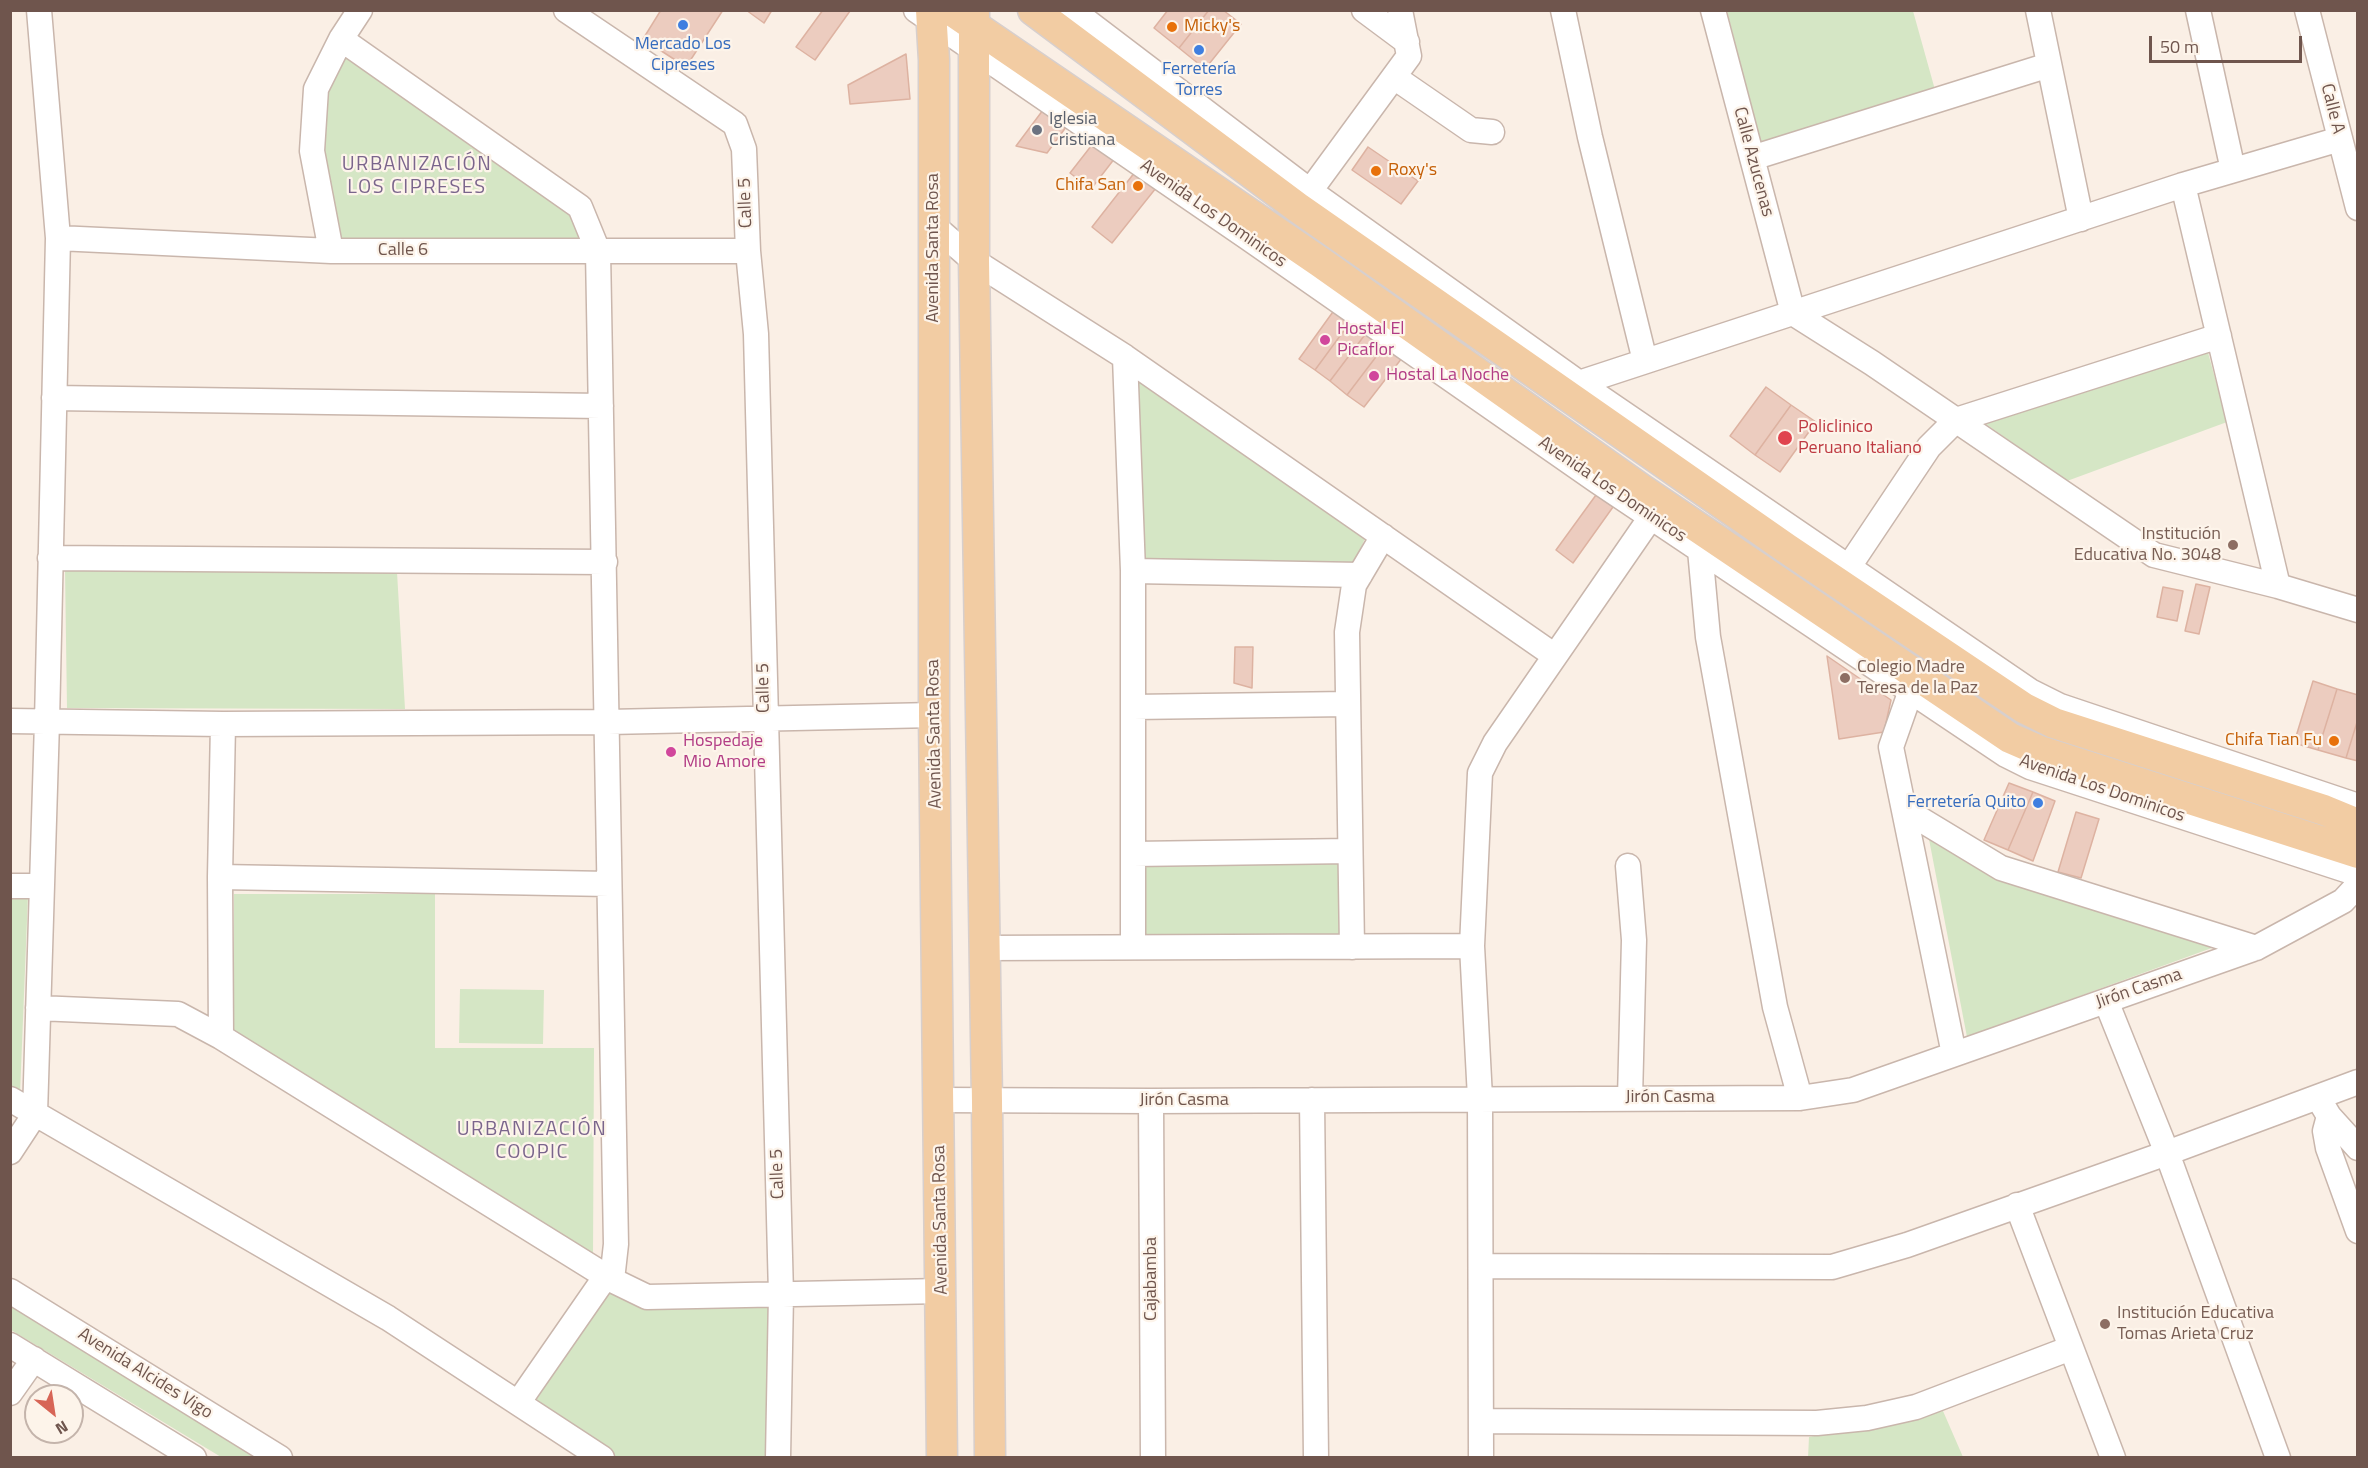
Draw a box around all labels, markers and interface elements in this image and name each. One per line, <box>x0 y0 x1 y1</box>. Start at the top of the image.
place label: Micky's <box>1184 16 1240 38</box>
marker: Mercado Los Cipreses <box>676 18 690 32</box>
marker: Micky's <box>1165 20 1179 34</box>
scale bar <box>2152 24 2305 62</box>
text: 50 m <box>2160 33 2199 60</box>
place label: Mercado Los Cipreses <box>635 34 731 76</box>
marker: Ferretería Torres <box>1192 43 1206 57</box>
place label: Ferretería Torres <box>1162 59 1236 101</box>
street label: Calle A <box>2315 82 2349 136</box>
street label: Calle Azucenas <box>1728 105 1778 219</box>
place label: Iglesia Cristiana <box>1049 109 1115 152</box>
marker: Iglesia Cristiana <box>1030 123 1044 137</box>
district label: URBANIZACIÓN LOS CIPRESES <box>342 153 492 200</box>
street label: Avenida Los Dominicos <box>1136 155 1290 273</box>
place label: Roxy's <box>1388 160 1437 182</box>
marker: Roxy's <box>1369 164 1383 178</box>
street label: Avenida Santa Rosa <box>923 173 945 323</box>
place label: Chifa San <box>1055 175 1126 197</box>
street label: Calle 5 <box>734 178 758 228</box>
marker: Chifa San <box>1131 179 1145 193</box>
street label: Calle 6 <box>378 240 428 262</box>
place label: Hostal El Picaflor <box>1337 319 1404 362</box>
marker: Hostal El Picaflor <box>1318 333 1332 347</box>
place label: Hostal La Noche <box>1386 365 1509 387</box>
marker: Hostal La Noche <box>1367 369 1381 383</box>
place label: Policlinico Peruano Italiano <box>1798 417 1922 460</box>
marker: Policlinico Peruano Italiano <box>1776 429 1794 447</box>
street label: Avenida Los Dominicos <box>1534 432 1690 548</box>
place label: Institución Educativa No. 3048 <box>2074 524 2221 566</box>
marker: Institución Educativa No. 3048 <box>2226 538 2240 552</box>
place label: Colegio Madre Teresa de la Paz <box>1857 657 1978 700</box>
street label: Avenida Santa Rosa <box>923 659 947 809</box>
street label: Calle 5 <box>753 663 775 713</box>
marker: Colegio Madre Teresa de la Paz <box>1838 671 1852 685</box>
place label: Chifa Tian Fu <box>2225 730 2322 752</box>
place label: Hospedaje Mio Amore <box>683 731 766 774</box>
marker: Chifa Tian Fu <box>2327 734 2341 748</box>
marker: Hospedaje Mio Amore <box>664 745 678 759</box>
street label: Avenida Los Dominicos <box>2016 750 2188 828</box>
place label: Ferretería Quito <box>1907 792 2026 814</box>
marker: Ferretería Quito <box>2031 796 2045 810</box>
street label: Jirón Casma <box>2093 964 2185 1014</box>
street label: Jirón Casma <box>1625 1087 1715 1109</box>
street label: Jirón Casma <box>1139 1090 1229 1112</box>
district label: URBANIZACIÓN COOPIC <box>457 1118 607 1165</box>
street label: Avenida Santa Rosa <box>929 1145 953 1295</box>
street label: Calle 5 <box>766 1149 790 1199</box>
street label: Cajabamba <box>1141 1237 1163 1321</box>
place label: Institución Educativa Tomas Arieta Cruz <box>2117 1303 2274 1346</box>
marker: Institución Educativa Tomas Arieta Cruz <box>2098 1317 2112 1331</box>
street label: Avenida Alcides Vigo <box>74 1324 216 1424</box>
north arrow <box>24 1384 84 1444</box>
text: N <box>51 1415 73 1441</box>

